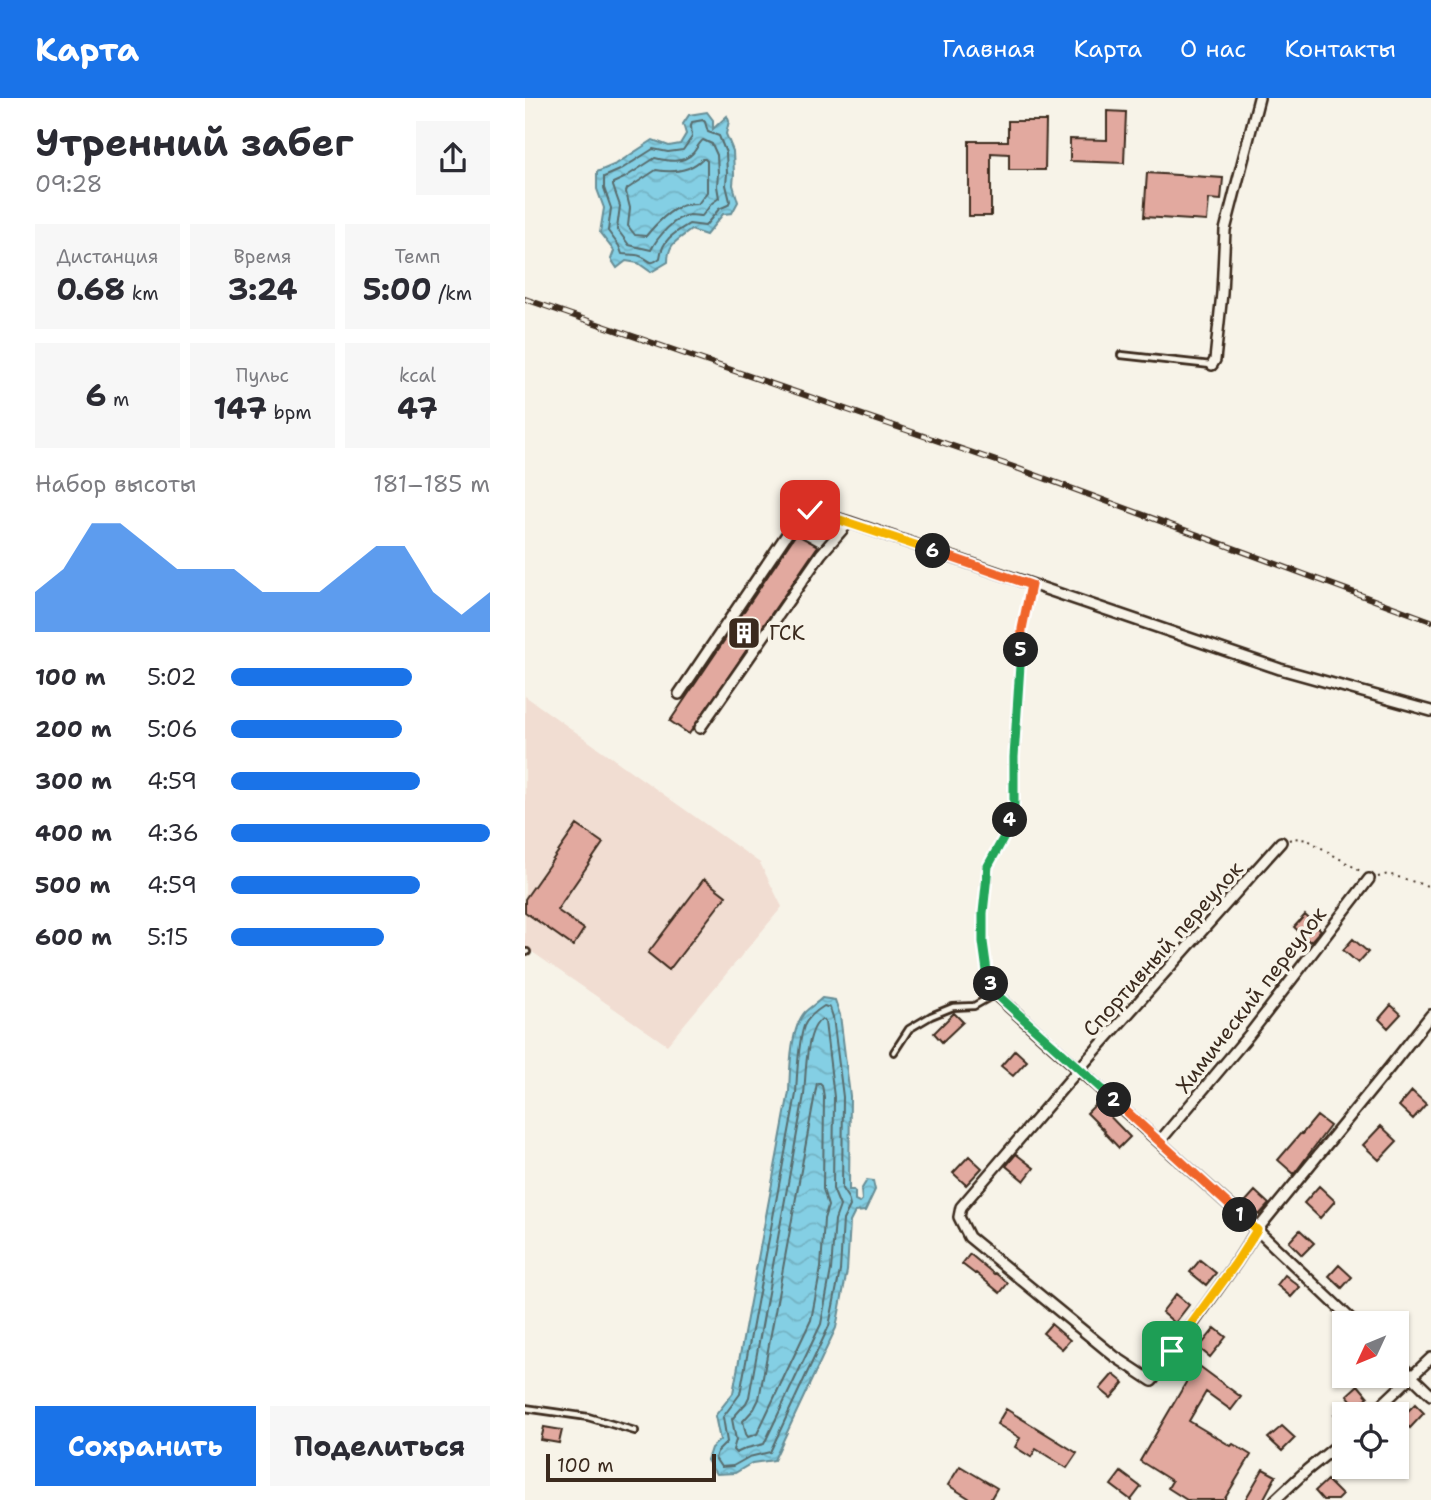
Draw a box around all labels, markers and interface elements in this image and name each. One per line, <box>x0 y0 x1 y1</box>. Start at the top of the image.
text: Карта <box>35 27 139 72</box>
text: Главная <box>942 33 1035 65</box>
text: Карта <box>1073 33 1142 65</box>
text: О нас <box>1180 33 1246 65</box>
text: Контакты <box>1284 33 1396 65</box>
text: Утренний забег <box>35 117 353 168</box>
button: share <box>416 121 490 195</box>
text: 09:28 <box>35 169 103 199</box>
text: Дистанция <box>57 244 158 269</box>
text: Время <box>234 244 291 269</box>
text: Темп <box>395 244 440 269</box>
text: 0.68 <box>56 269 125 310</box>
text: 3:24 <box>228 269 297 310</box>
text: 5:00 <box>363 269 432 310</box>
text: km <box>125 281 159 306</box>
text: /km <box>432 281 472 306</box>
text: Пульс <box>236 363 289 388</box>
text: kcal <box>399 363 436 388</box>
text: 6 <box>86 375 107 416</box>
text: m <box>107 387 129 412</box>
text: 147 <box>213 388 267 429</box>
text: 47 <box>397 388 438 429</box>
text: bpm <box>267 400 312 425</box>
text: Набор высоты <box>35 469 196 499</box>
text: 181–185 m <box>373 469 490 499</box>
pin <box>780 480 840 540</box>
icon: check <box>791 491 829 529</box>
pin: 6 <box>915 533 951 568</box>
text: 6 <box>926 538 939 563</box>
building icon: ГСК <box>725 614 763 652</box>
place label: ГСК <box>769 619 806 647</box>
pin: 5 <box>1003 632 1039 668</box>
text: 5 <box>1015 637 1026 662</box>
text: 100 m <box>35 662 106 692</box>
text: 5:02 <box>147 662 197 692</box>
text: 200 m <box>35 714 112 744</box>
text: 5:06 <box>147 714 198 744</box>
text: 300 m <box>35 766 112 796</box>
text: 4:59 <box>147 766 197 796</box>
pin: 4 <box>993 802 1028 838</box>
text: 4 <box>1003 807 1016 832</box>
text: 400 m <box>35 818 112 848</box>
text: 4:36 <box>147 818 199 848</box>
street label: Спортивный переулок <box>1077 855 1249 1043</box>
text: 500 m <box>35 870 110 900</box>
text: 4:59 <box>147 870 197 900</box>
street label: Химический переулок <box>1169 901 1333 1099</box>
text: 600 m <box>35 922 112 952</box>
text: 5:15 <box>147 922 188 952</box>
pin: 3 <box>973 966 1009 1001</box>
text: 3 <box>984 971 997 996</box>
pin: 2 <box>1097 1082 1131 1118</box>
text: 2 <box>1107 1087 1120 1112</box>
pin: 1 <box>1223 1198 1257 1232</box>
text: 1 <box>1235 1202 1244 1227</box>
north arrow <box>1332 1311 1409 1388</box>
map controls <box>1332 1311 1409 1479</box>
pin <box>1142 1321 1202 1381</box>
icon: arrive <box>1153 1332 1191 1370</box>
button: locate <box>1332 1402 1409 1479</box>
button: Сохранить <box>35 1406 256 1486</box>
button: Поделиться <box>270 1406 490 1486</box>
scale bar <box>546 1451 716 1483</box>
text: 100 m <box>557 1453 614 1478</box>

